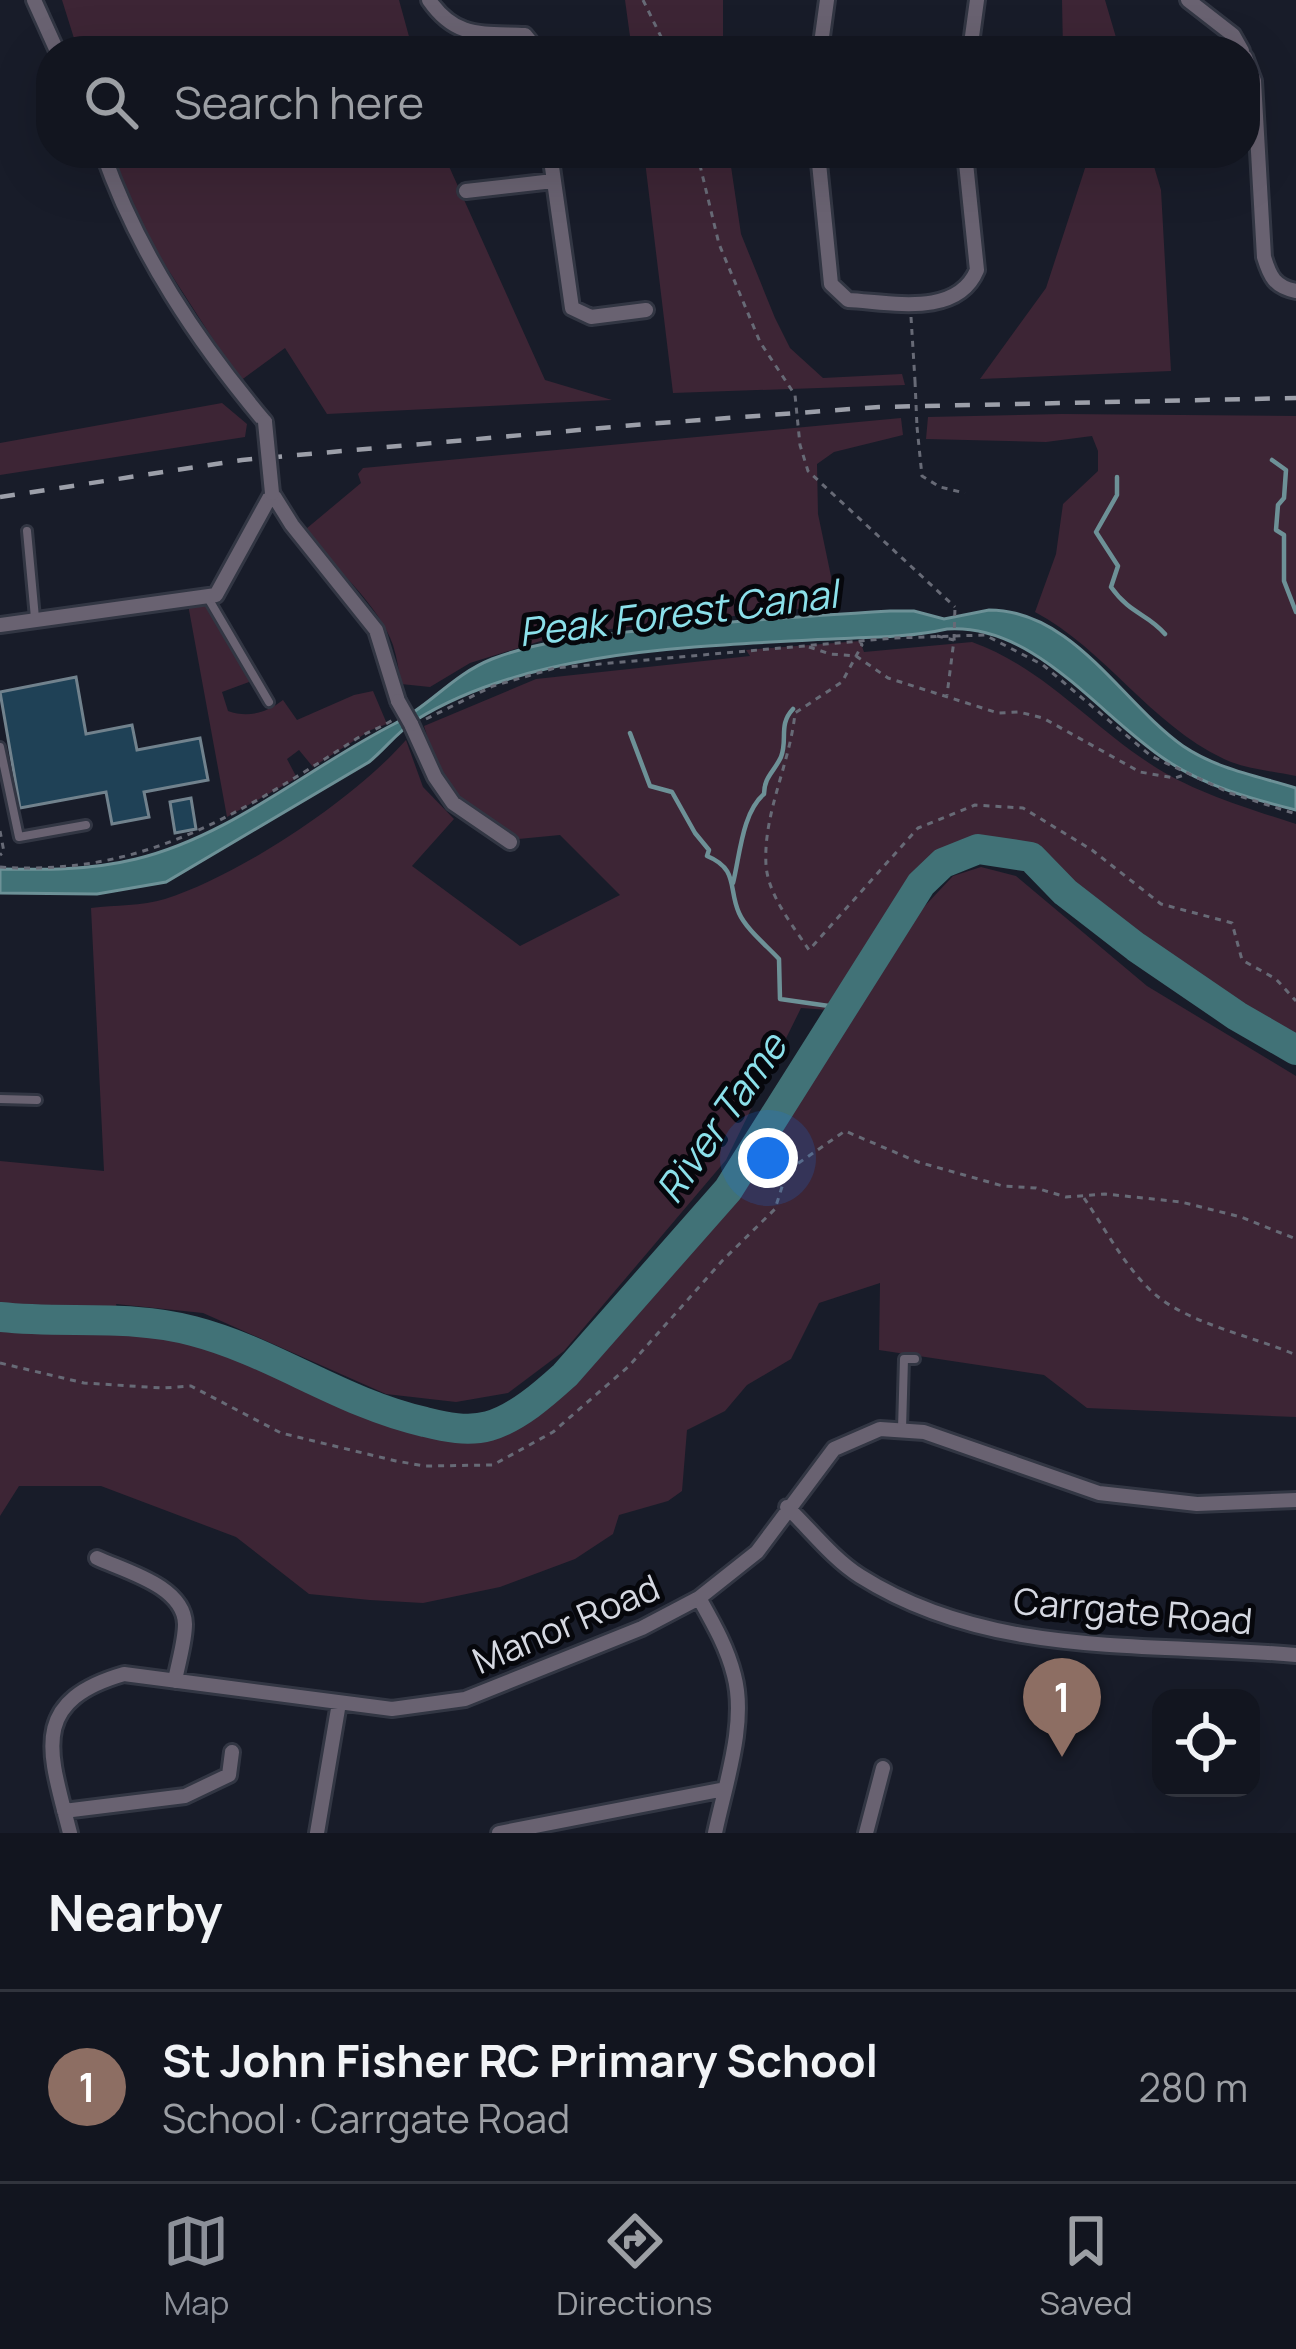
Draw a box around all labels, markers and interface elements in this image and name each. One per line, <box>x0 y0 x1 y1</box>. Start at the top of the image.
search box <box>36 36 1260 168</box>
icon: search <box>78 69 144 135</box>
text: Search here <box>174 71 424 133</box>
water label: Peak Forest Canal <box>515 565 845 658</box>
water label: River Tame <box>642 1020 800 1213</box>
your location <box>738 1128 798 1188</box>
street label: Manor Road <box>465 1562 667 1685</box>
street label: Carrgate Road <box>1012 1576 1255 1645</box>
pin: 1 <box>1023 1658 1101 1757</box>
map controls <box>1152 1689 1260 1797</box>
button: locate <box>1152 1689 1260 1797</box>
text: Nearby <box>48 1877 223 1946</box>
text: St John Fisher RC Primary School <box>162 2029 878 2091</box>
text: 1 <box>78 2060 96 2114</box>
text: 280 m <box>1138 2060 1248 2114</box>
text: School · Carrgate Road <box>162 2091 570 2145</box>
tab: Map <box>163 2208 229 2325</box>
tab: Directions <box>556 2208 713 2325</box>
tab: Saved <box>1040 2208 1133 2325</box>

